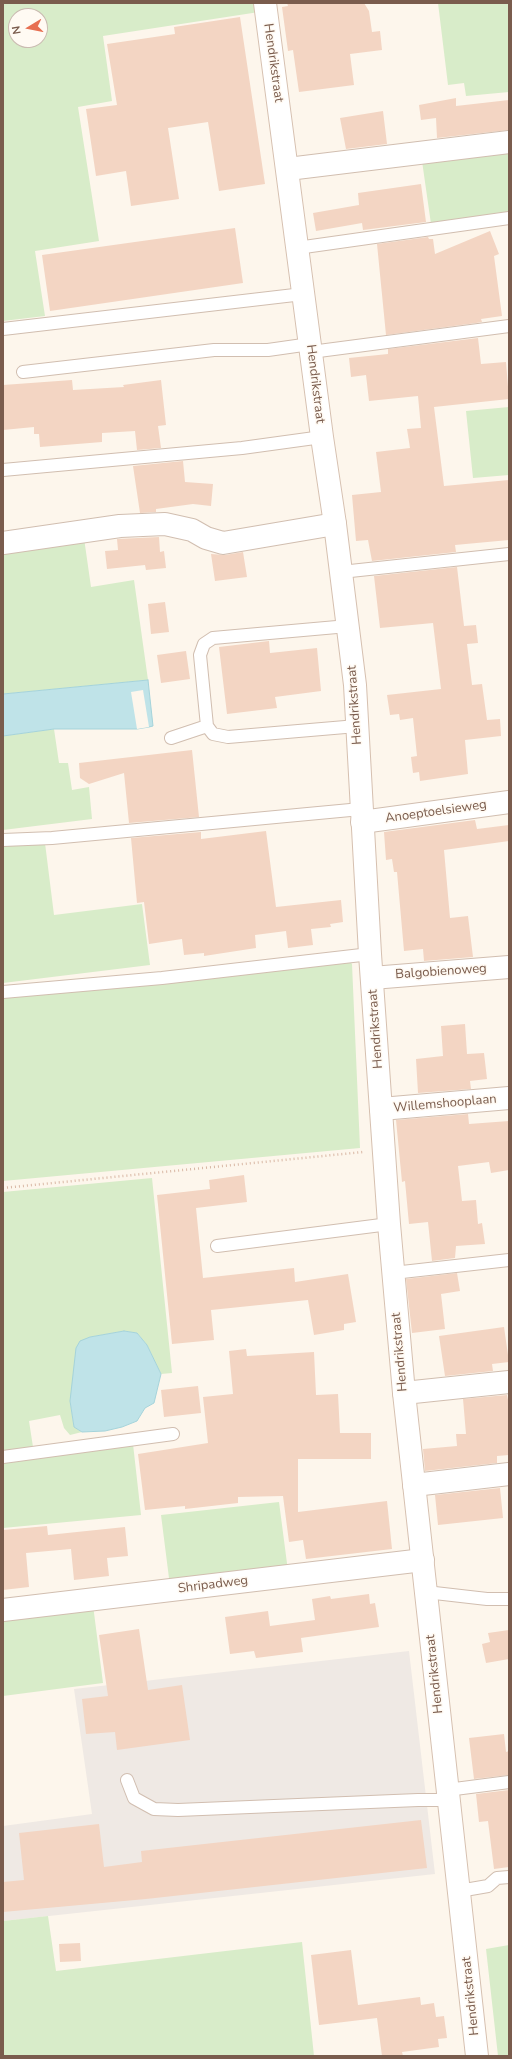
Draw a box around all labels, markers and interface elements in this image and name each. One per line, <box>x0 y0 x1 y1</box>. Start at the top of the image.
north arrow <box>8 8 48 48</box>
street label: Hendrikstraat <box>260 23 286 103</box>
text: N <box>9 25 25 35</box>
street label: Hendrikstraat <box>302 344 328 424</box>
street label: Hendrikstraat <box>344 665 366 745</box>
street label: Anoeptoelsieweg <box>384 797 488 827</box>
street label: Balgobienoweg <box>395 961 487 983</box>
street label: Hendrikstraat <box>365 989 387 1069</box>
street label: Willemshooplaan <box>393 1092 497 1116</box>
street label: Hendrikstraat <box>389 1312 411 1392</box>
street label: Shripadweg <box>177 1573 249 1597</box>
street label: Hendrikstraat <box>423 1634 447 1714</box>
street label: Hendrikstraat <box>459 1956 483 2036</box>

